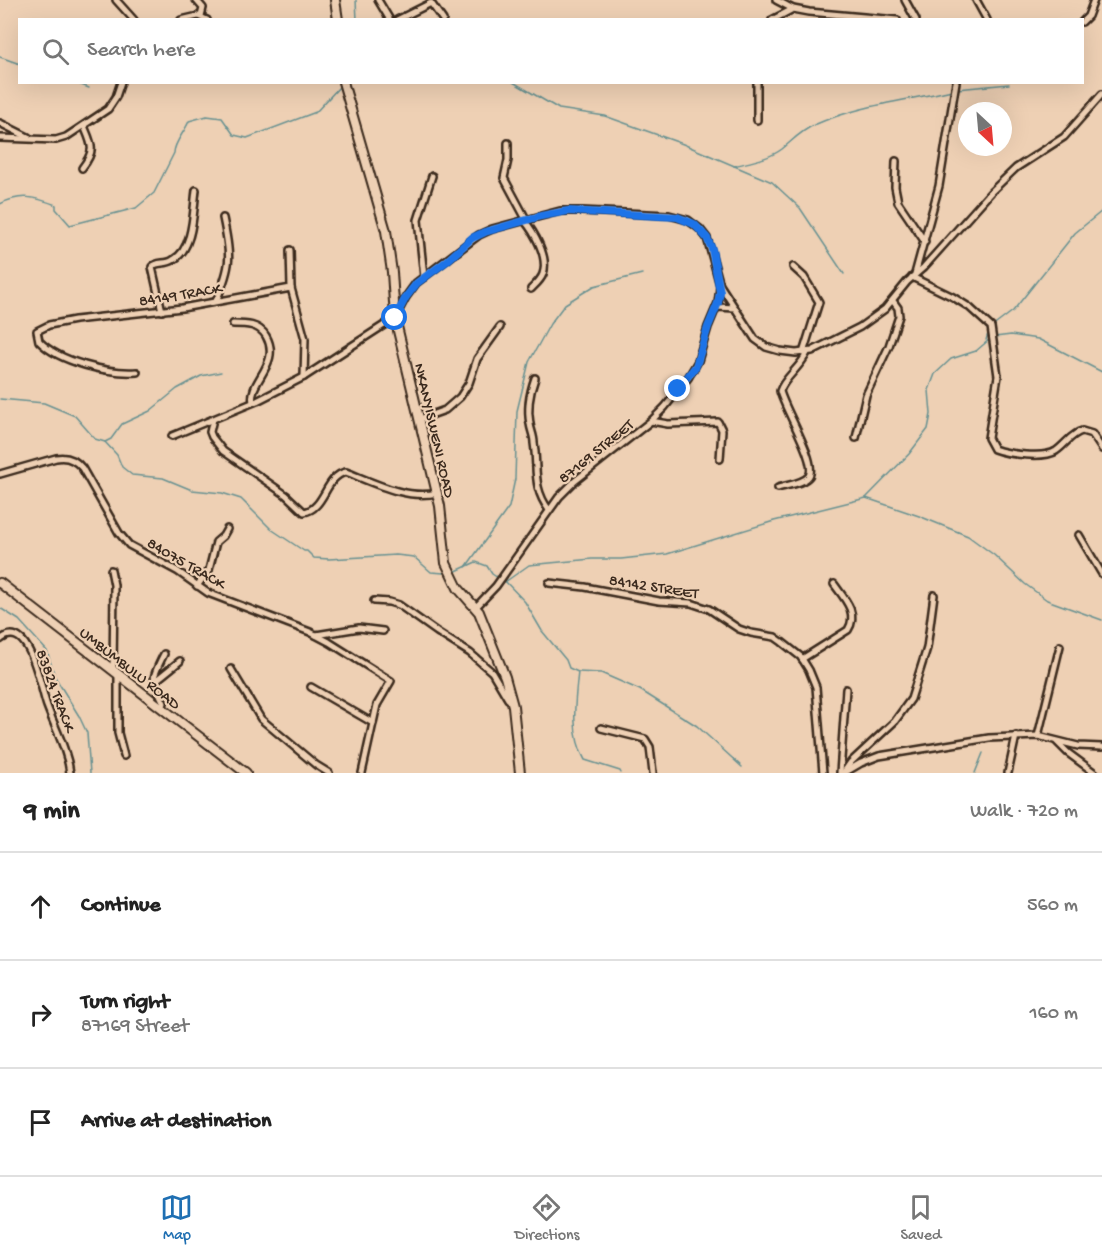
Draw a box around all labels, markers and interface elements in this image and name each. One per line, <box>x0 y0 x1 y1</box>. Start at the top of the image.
search box <box>18 18 1084 84</box>
icon: search <box>39 35 72 68</box>
text: Search here <box>87 38 195 64</box>
north arrow <box>958 102 1012 156</box>
street label: 84149 TRACK <box>138 280 225 312</box>
route start <box>381 304 407 330</box>
street label: NKANYISWENI ROAD <box>408 362 457 500</box>
route end <box>664 375 690 401</box>
street label: 87169 STREET <box>556 416 639 489</box>
street label: 84075 TRACK <box>143 535 230 596</box>
street label: 84142 STREET <box>607 572 700 605</box>
street label: UMBUMBULU ROAD <box>75 624 184 715</box>
street label: 83824 TRACK <box>30 647 78 737</box>
text: 9 min <box>24 797 80 828</box>
text: Walk · 720 m <box>970 801 1078 824</box>
icon: ahead <box>24 890 57 923</box>
text: Continue <box>81 893 161 919</box>
text: 560 m <box>1027 895 1078 918</box>
text: Turn right <box>81 990 169 1016</box>
icon: right <box>24 998 57 1031</box>
text: 160 m <box>1029 1003 1078 1026</box>
text: 87169 Street <box>81 1016 189 1039</box>
icon: arrive <box>24 1106 57 1139</box>
text: Arrive at destination <box>81 1109 271 1135</box>
tab: Map <box>160 1191 193 1246</box>
tab: Directions <box>514 1191 580 1246</box>
tab: Saved <box>900 1191 941 1246</box>

